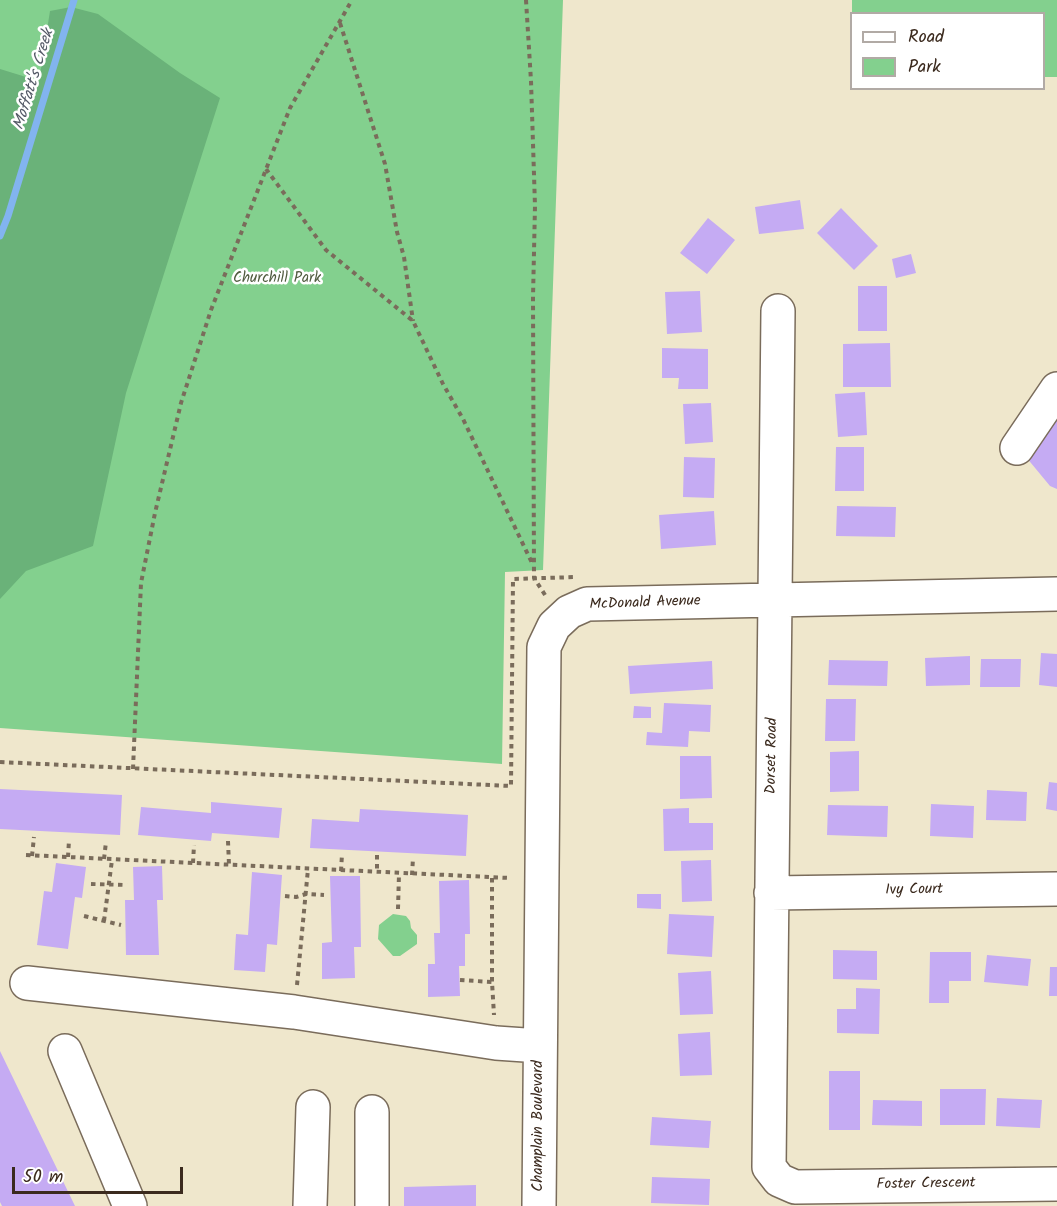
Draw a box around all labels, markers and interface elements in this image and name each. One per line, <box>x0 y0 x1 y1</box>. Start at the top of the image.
legend <box>850 12 1045 90</box>
text: Road <box>908 23 944 52</box>
water label: Moffatt's Creek <box>11 27 59 133</box>
text: Park <box>908 53 941 82</box>
park label: Churchill Park <box>233 270 321 288</box>
street label: McDonald Avenue <box>589 593 701 615</box>
street label: Dorset Road <box>763 718 783 794</box>
street label: Ivy Court <box>885 881 943 901</box>
street label: Champlain Boulevard <box>530 1060 548 1192</box>
scale bar <box>15 1155 186 1193</box>
text: 50 m <box>23 1163 63 1192</box>
street label: Foster Crescent <box>876 1175 976 1195</box>

